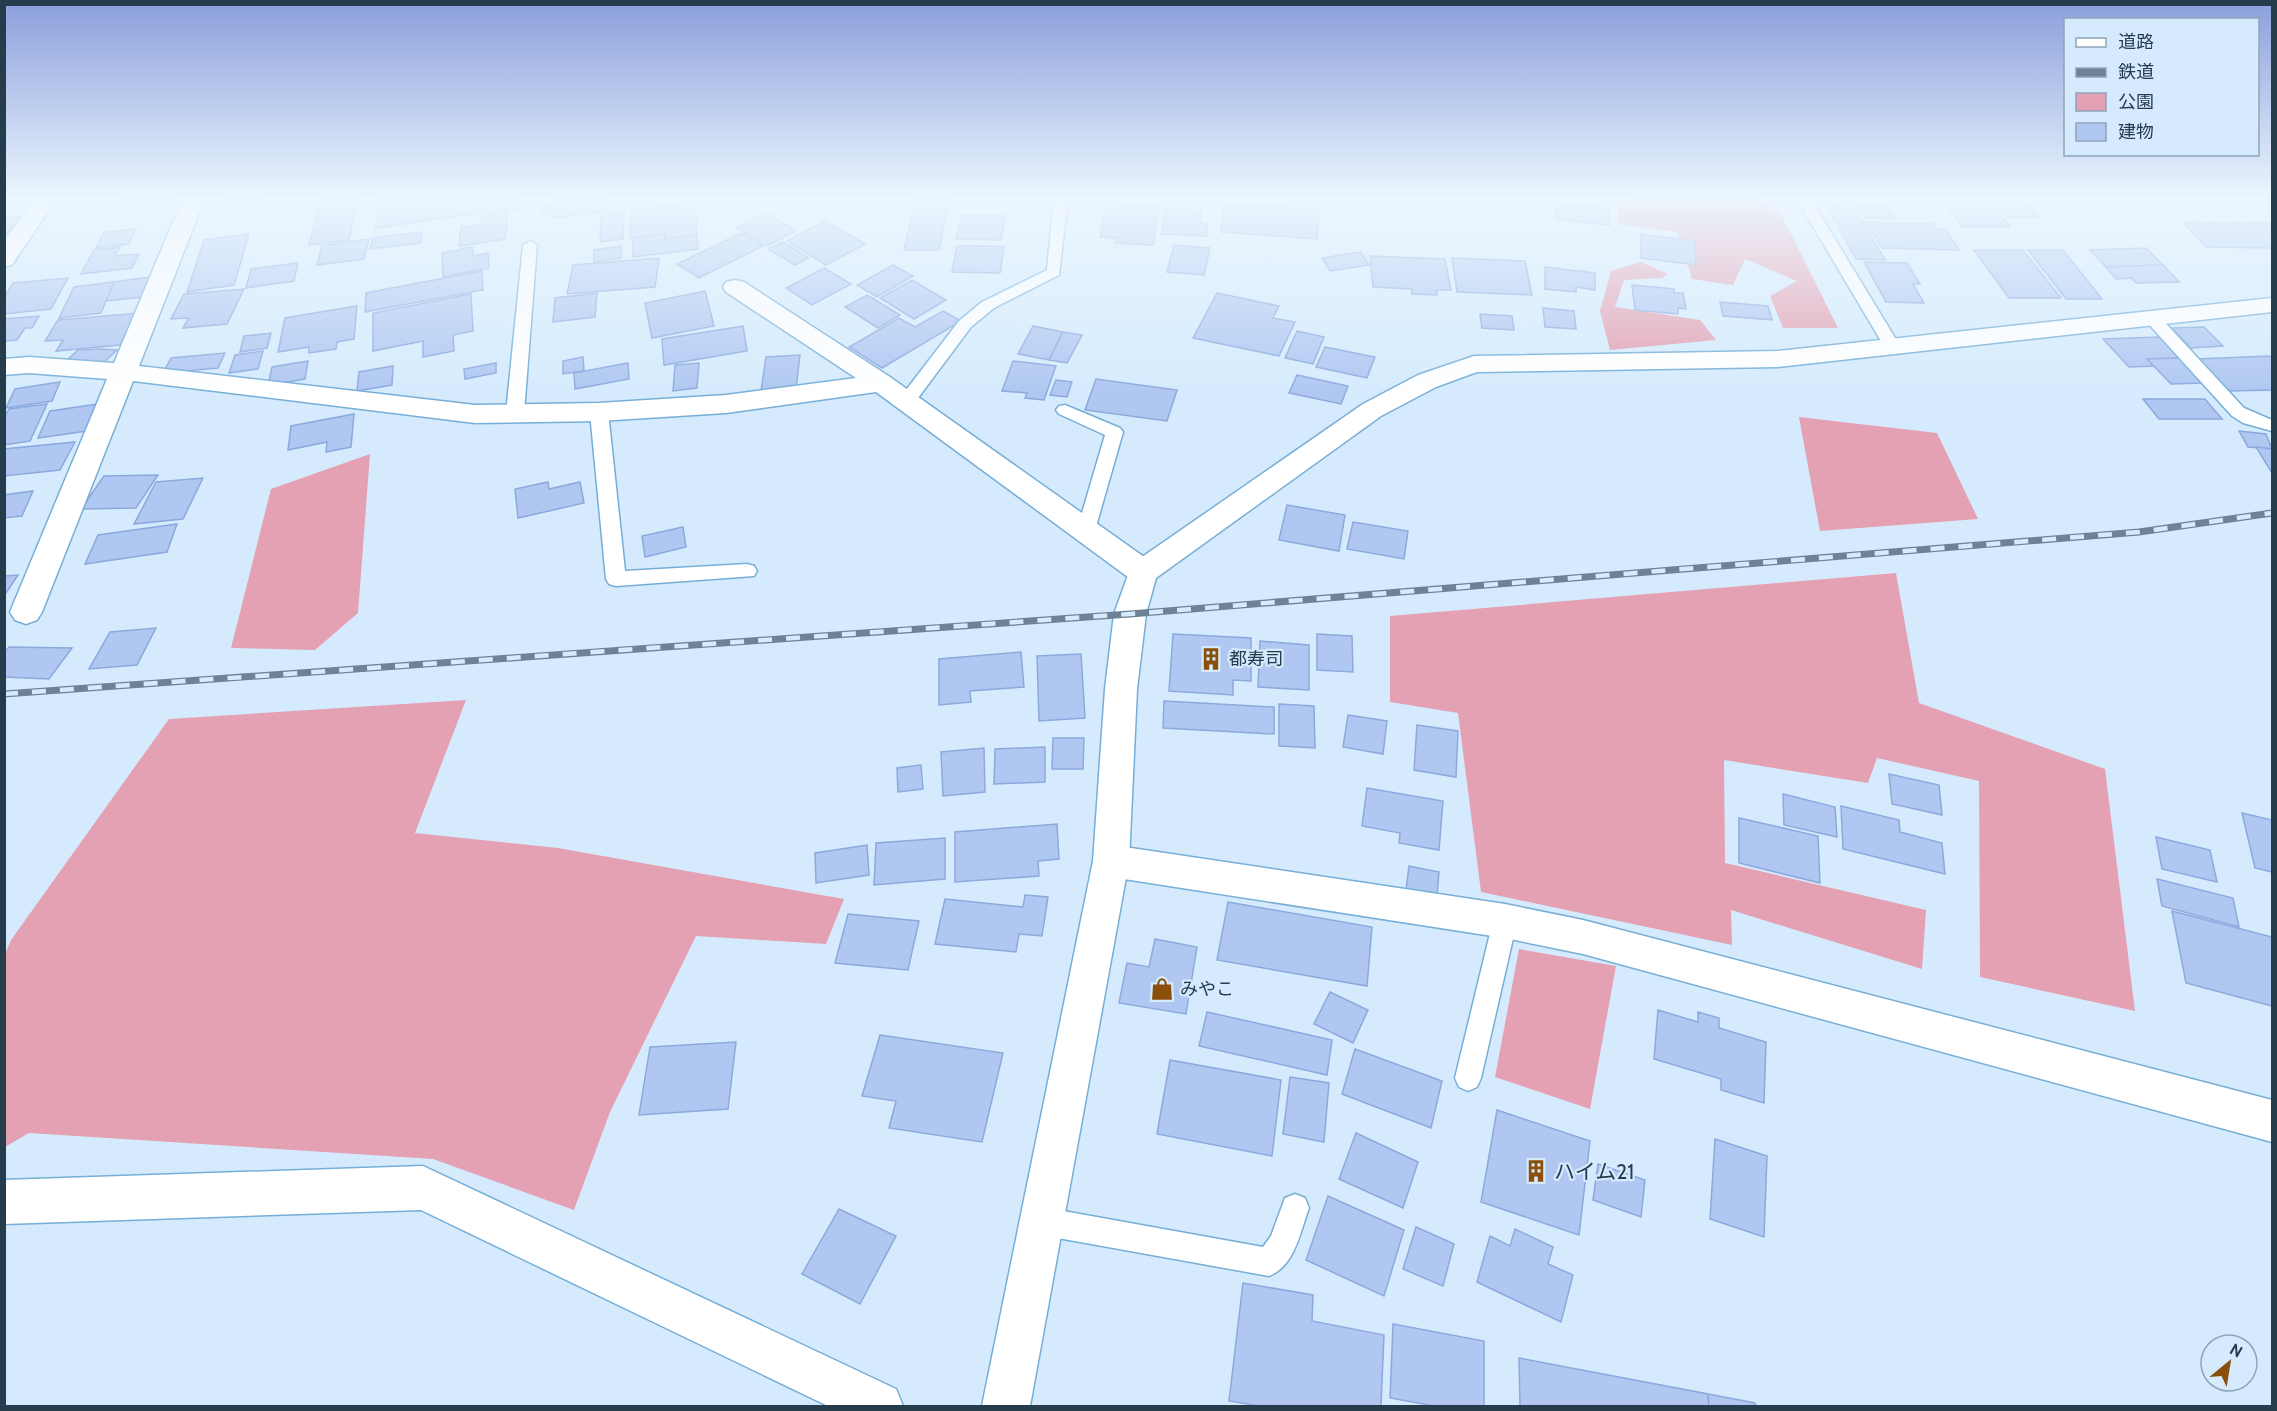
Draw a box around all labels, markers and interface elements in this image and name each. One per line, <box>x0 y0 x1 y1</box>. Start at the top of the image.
legend <box>2064 18 2259 156</box>
text: 道路 <box>2118 31 2154 53</box>
text: 鉄道 <box>2118 61 2154 83</box>
text: 公園 <box>2118 91 2154 113</box>
text: 建物 <box>2118 121 2154 143</box>
building icon: 都寿司 <box>1198 646 1224 672</box>
place label: 都寿司 <box>1229 648 1283 670</box>
shop icon: みやこ <box>1149 976 1175 1002</box>
place label: みやこ <box>1180 978 1234 1000</box>
building icon: ハイム21 <box>1523 1158 1549 1184</box>
place label: ハイム21 <box>1554 1159 1634 1184</box>
north arrow <box>2199 1333 2259 1393</box>
text: N <box>2227 1339 2246 1361</box>

